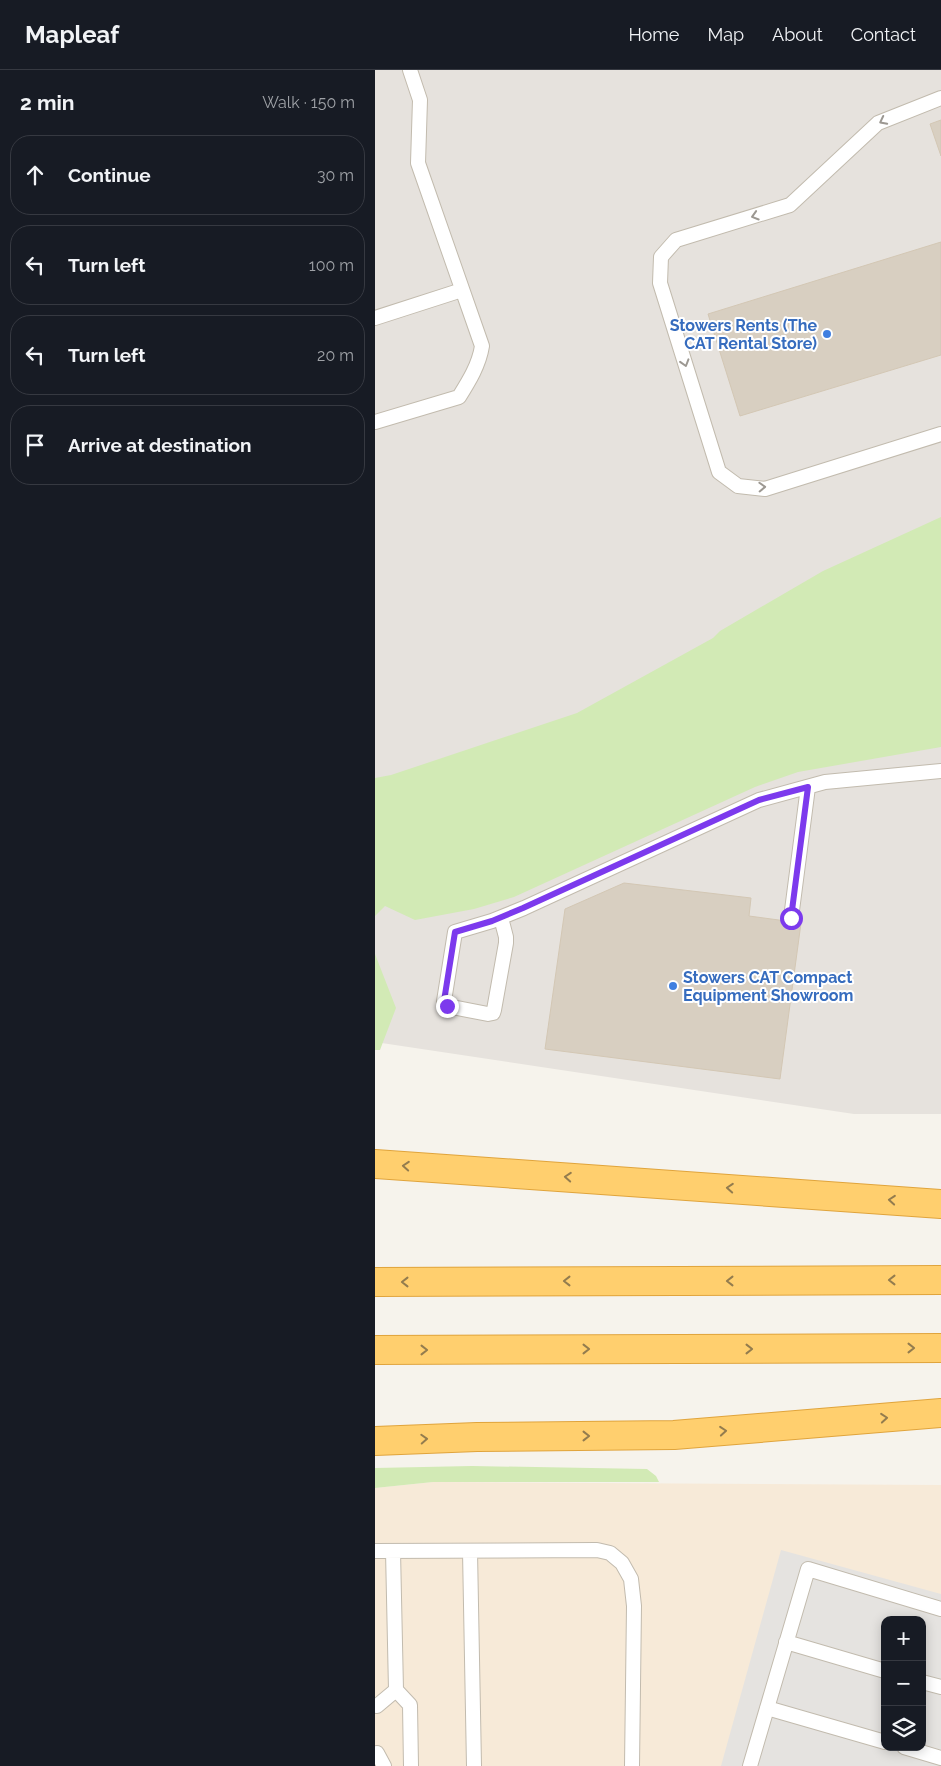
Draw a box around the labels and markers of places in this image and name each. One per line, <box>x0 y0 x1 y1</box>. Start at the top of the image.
place label: Stowers Rents (The CAT Rental Store) <box>670 316 817 353</box>
marker: Stowers Rents (The CAT Rental Store) <box>821 328 833 340</box>
place label: Stowers CAT Compact Equipment Showroom <box>683 968 853 1005</box>
marker: Stowers CAT Compact Equipment Showroom <box>667 980 679 992</box>

